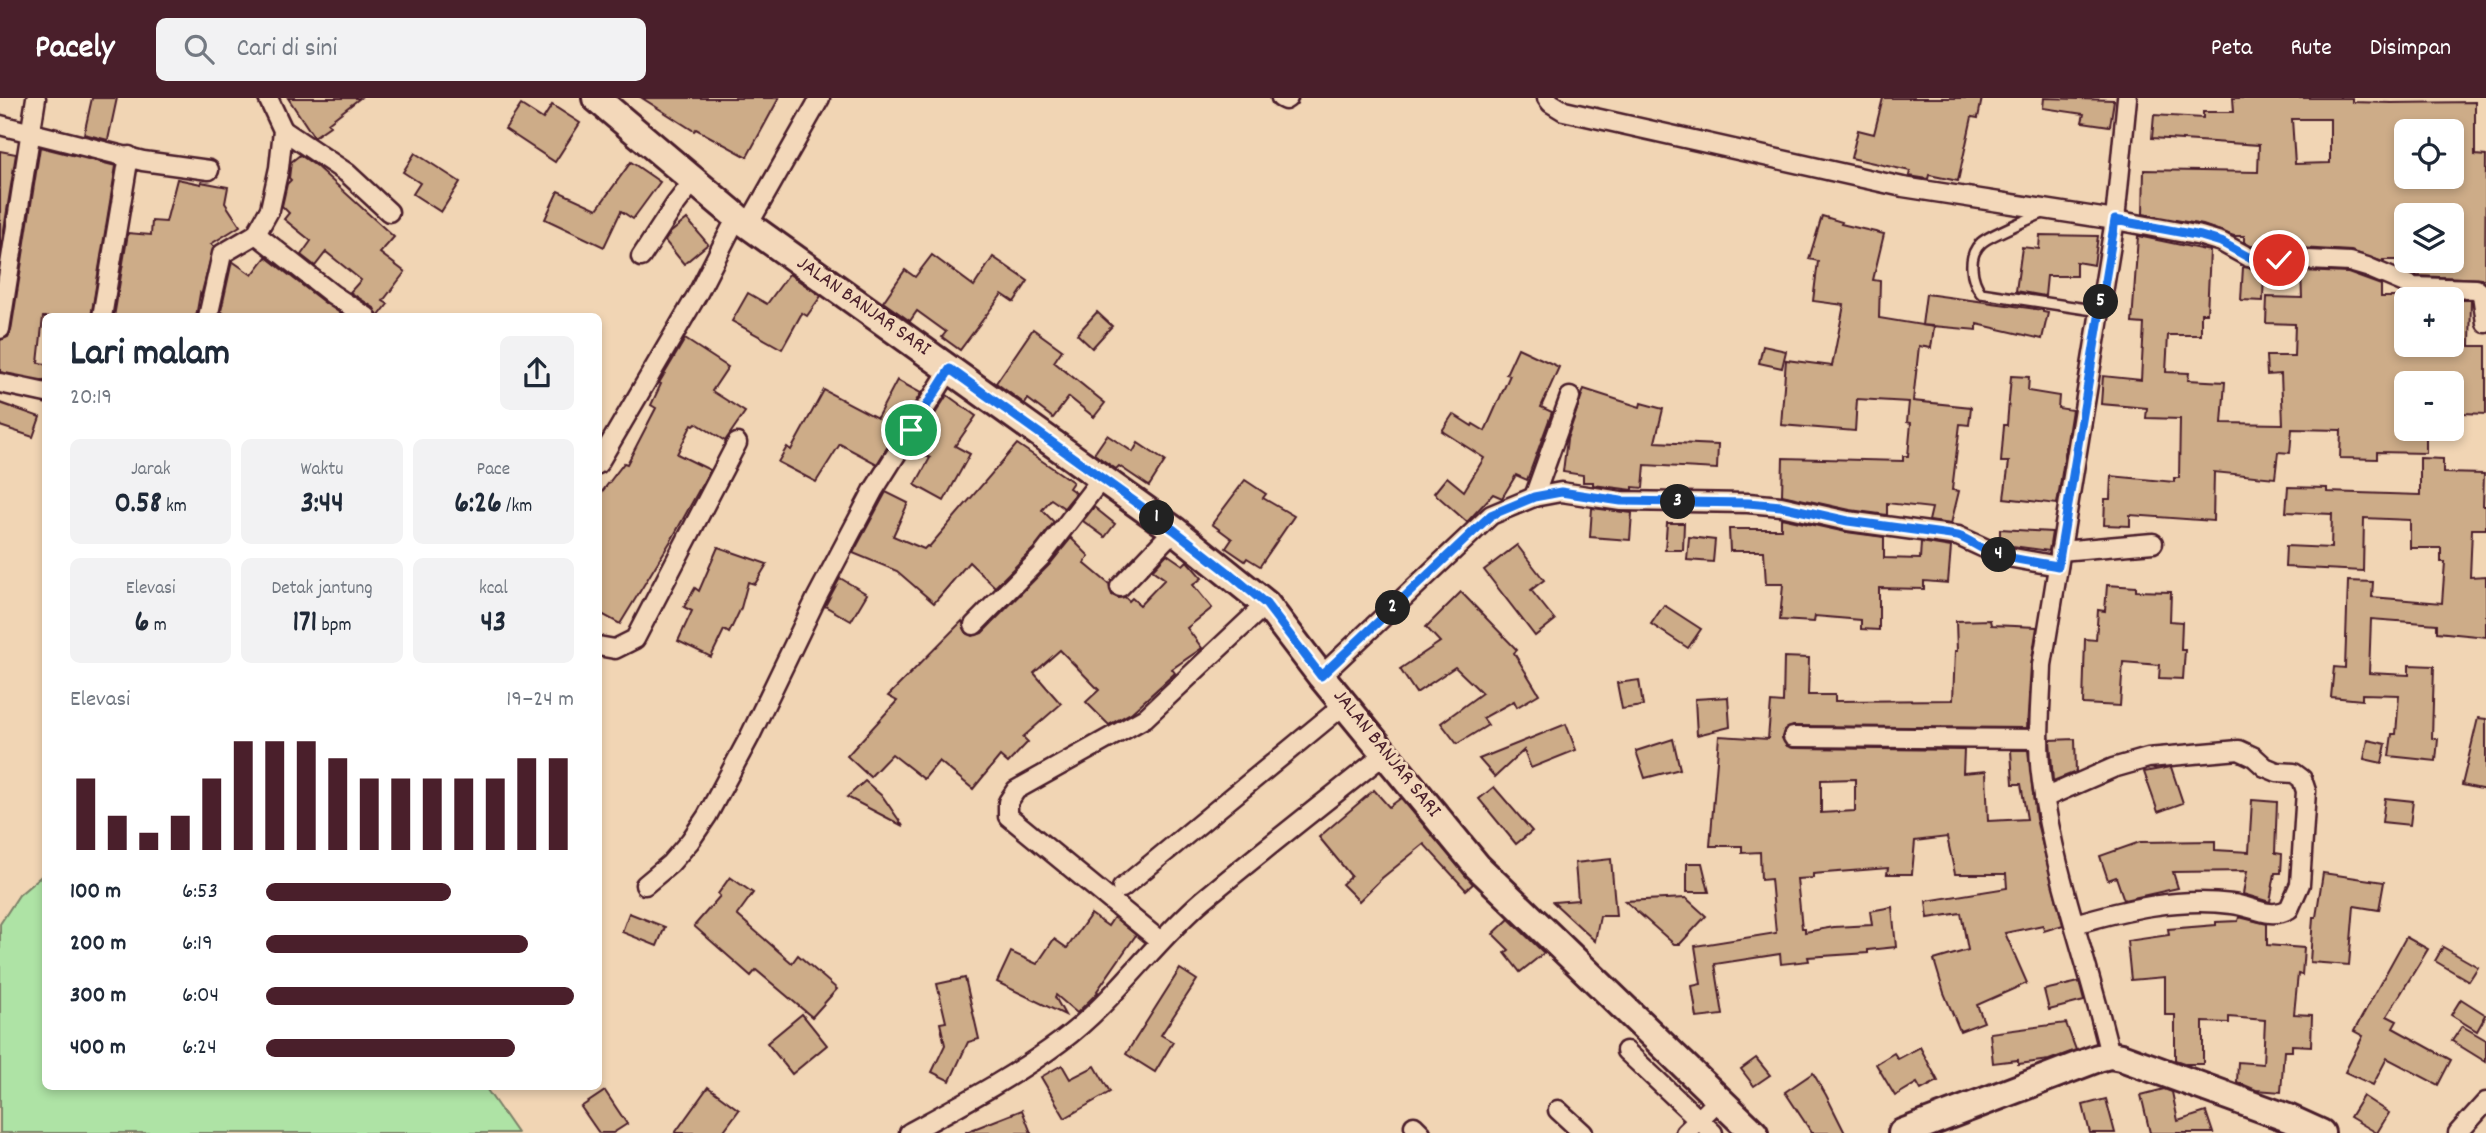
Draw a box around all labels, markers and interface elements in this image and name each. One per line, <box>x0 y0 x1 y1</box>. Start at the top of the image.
search box <box>156 18 646 81</box>
text: Pacely <box>35 26 114 73</box>
icon: search <box>180 30 218 68</box>
text: Cari di sini <box>236 31 337 68</box>
text: Peta <box>2211 32 2252 66</box>
text: Rute <box>2290 32 2332 66</box>
text: Disimpan <box>2370 32 2451 66</box>
map controls <box>2394 119 2464 441</box>
button: locate <box>2394 119 2464 189</box>
button: layers <box>2394 203 2464 273</box>
pin <box>2249 230 2309 290</box>
icon: check <box>2260 241 2298 279</box>
street label: JALAN BANJAR SARI <box>790 249 937 365</box>
pin: 5 <box>2084 284 2118 320</box>
button: + <box>2394 287 2464 357</box>
text: 5 <box>2096 288 2105 315</box>
text: Lari malam <box>70 328 230 383</box>
button: share <box>500 336 574 410</box>
button: − <box>2394 371 2464 441</box>
text: 20:19 <box>70 382 112 415</box>
pin <box>881 400 941 460</box>
icon: arrive <box>892 411 930 449</box>
text: Jarak <box>131 457 170 484</box>
text: Waktu <box>301 457 343 484</box>
text: Pace <box>477 457 510 484</box>
text: 0.58 <box>114 484 162 527</box>
text: 3:44 <box>300 484 344 527</box>
text: 6:26 <box>454 484 502 527</box>
pin: 3 <box>1660 484 1696 520</box>
text: 3 <box>1673 488 1682 515</box>
text: km <box>162 494 187 521</box>
text: /km <box>502 494 532 521</box>
pin: 1 <box>1140 500 1174 536</box>
text: 1 <box>1154 504 1159 531</box>
pin: 4 <box>1982 538 2016 573</box>
text: 4 <box>1995 541 2002 568</box>
text: Elevasi <box>126 576 176 603</box>
text: Detak jantung <box>271 576 373 603</box>
text: kcal <box>479 576 508 603</box>
pin: 2 <box>1376 590 1410 626</box>
text: 2 <box>1388 594 1397 621</box>
text: 6 <box>135 603 149 646</box>
text: 171 <box>292 603 317 646</box>
text: 43 <box>480 603 506 646</box>
text: m <box>149 613 167 640</box>
text: bpm <box>317 613 352 640</box>
street label: JALAN BANJAR SARI <box>1325 683 1448 825</box>
text: Elevasi <box>70 684 130 717</box>
text: 19–24 m <box>506 684 574 717</box>
text: 100 m <box>70 876 121 909</box>
text: 6:53 <box>182 876 218 909</box>
text: 200 m <box>70 928 126 961</box>
text: 6:19 <box>182 928 213 961</box>
text: 300 m <box>70 980 126 1013</box>
text: 6:04 <box>182 980 219 1013</box>
text: 400 m <box>70 1032 126 1065</box>
text: 6:24 <box>182 1032 217 1065</box>

